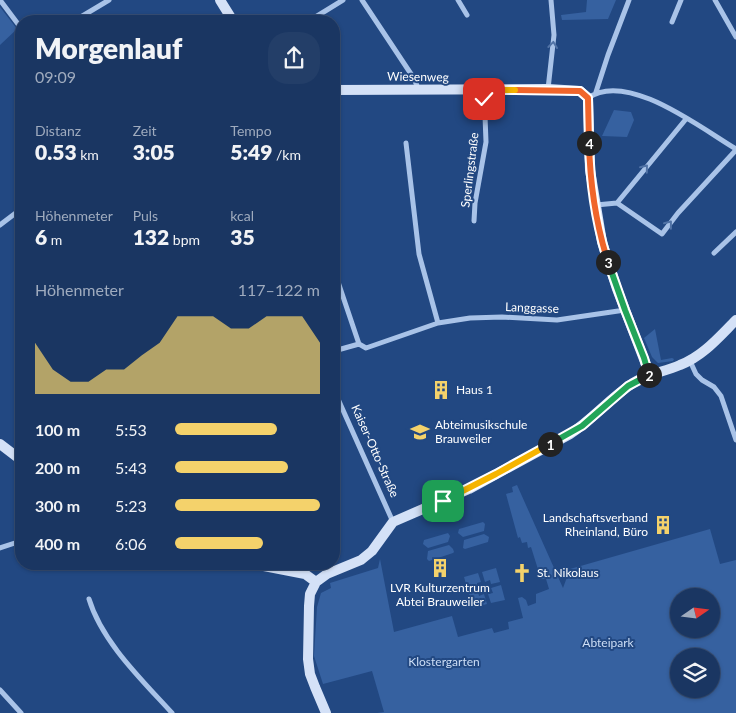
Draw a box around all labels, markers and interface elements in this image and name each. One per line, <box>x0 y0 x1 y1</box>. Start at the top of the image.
text: Morgenlauf <box>35 31 182 65</box>
button: share <box>268 32 320 84</box>
one-way arrow <box>547 40 558 48</box>
text: 09:09 <box>35 67 76 86</box>
street label: Wiesenweg <box>387 68 449 85</box>
pin <box>463 78 505 120</box>
icon: check <box>470 85 498 113</box>
text: Distanz <box>35 122 81 139</box>
text: Zeit <box>133 122 157 139</box>
text: Tempo <box>230 122 272 139</box>
pin: 4 <box>576 130 602 156</box>
street label: Sperlingstraße <box>457 132 482 208</box>
text: 4 <box>585 135 594 152</box>
text: 0.53 <box>35 139 77 164</box>
text: 3:05 <box>133 139 175 164</box>
text: 5:49 <box>230 139 272 164</box>
text: km <box>77 146 99 163</box>
text: /km <box>272 146 301 163</box>
one-way arrow <box>640 165 649 174</box>
text: Höhenmeter <box>35 207 113 224</box>
text: Puls <box>133 207 158 224</box>
text: kcal <box>230 207 254 224</box>
one-way arrow <box>664 221 672 230</box>
text: 6 <box>35 224 47 249</box>
text: 132 <box>133 224 169 249</box>
text: 35 <box>230 224 255 249</box>
text: m <box>47 231 62 248</box>
text: bpm <box>169 231 200 248</box>
pin: 3 <box>596 250 620 274</box>
text: 3 <box>604 254 613 271</box>
text: Höhenmeter <box>35 280 124 299</box>
text: 117–122 m <box>238 280 320 299</box>
street label: Langgasse <box>505 299 559 316</box>
pin: 2 <box>636 362 662 388</box>
text: 2 <box>645 367 654 384</box>
building icon: Haus 1 <box>430 379 452 401</box>
place label: Haus 1 <box>456 382 493 397</box>
street label: Kaiser-Otto-Straße <box>348 402 403 500</box>
place label: Abteimusikschule Brauweiler <box>435 417 527 446</box>
text: 100 m <box>35 420 80 439</box>
text: 5:53 <box>115 420 147 439</box>
school or university icon: Abteimusikschule Brauweiler <box>409 421 431 443</box>
pin: 1 <box>538 432 562 456</box>
text: 1 <box>546 436 555 453</box>
text: 200 m <box>35 458 80 477</box>
text: 5:43 <box>115 458 147 477</box>
pin <box>422 480 464 522</box>
icon: arrive <box>429 487 457 515</box>
text: 300 m <box>35 496 80 515</box>
text: 5:23 <box>115 496 147 515</box>
place label: Landschaftsverband Rheinland, Büro <box>543 510 648 539</box>
building icon: Landschaftsverband Rheinland, Büro <box>652 514 674 536</box>
text: 400 m <box>35 534 80 553</box>
text: 6:06 <box>115 534 147 553</box>
building icon: LVR Kulturzentrum Abtei Brauweiler <box>429 557 451 579</box>
church icon: St. Nikolaus <box>511 562 533 584</box>
place label: St. Nikolaus <box>537 565 599 580</box>
place label: LVR Kulturzentrum Abtei Brauweiler <box>390 580 490 609</box>
north arrow <box>670 588 720 638</box>
map controls <box>670 588 720 698</box>
park label: Abteipark <box>582 635 635 650</box>
button: layers <box>670 648 720 698</box>
park label: Klostergarten <box>408 654 480 669</box>

